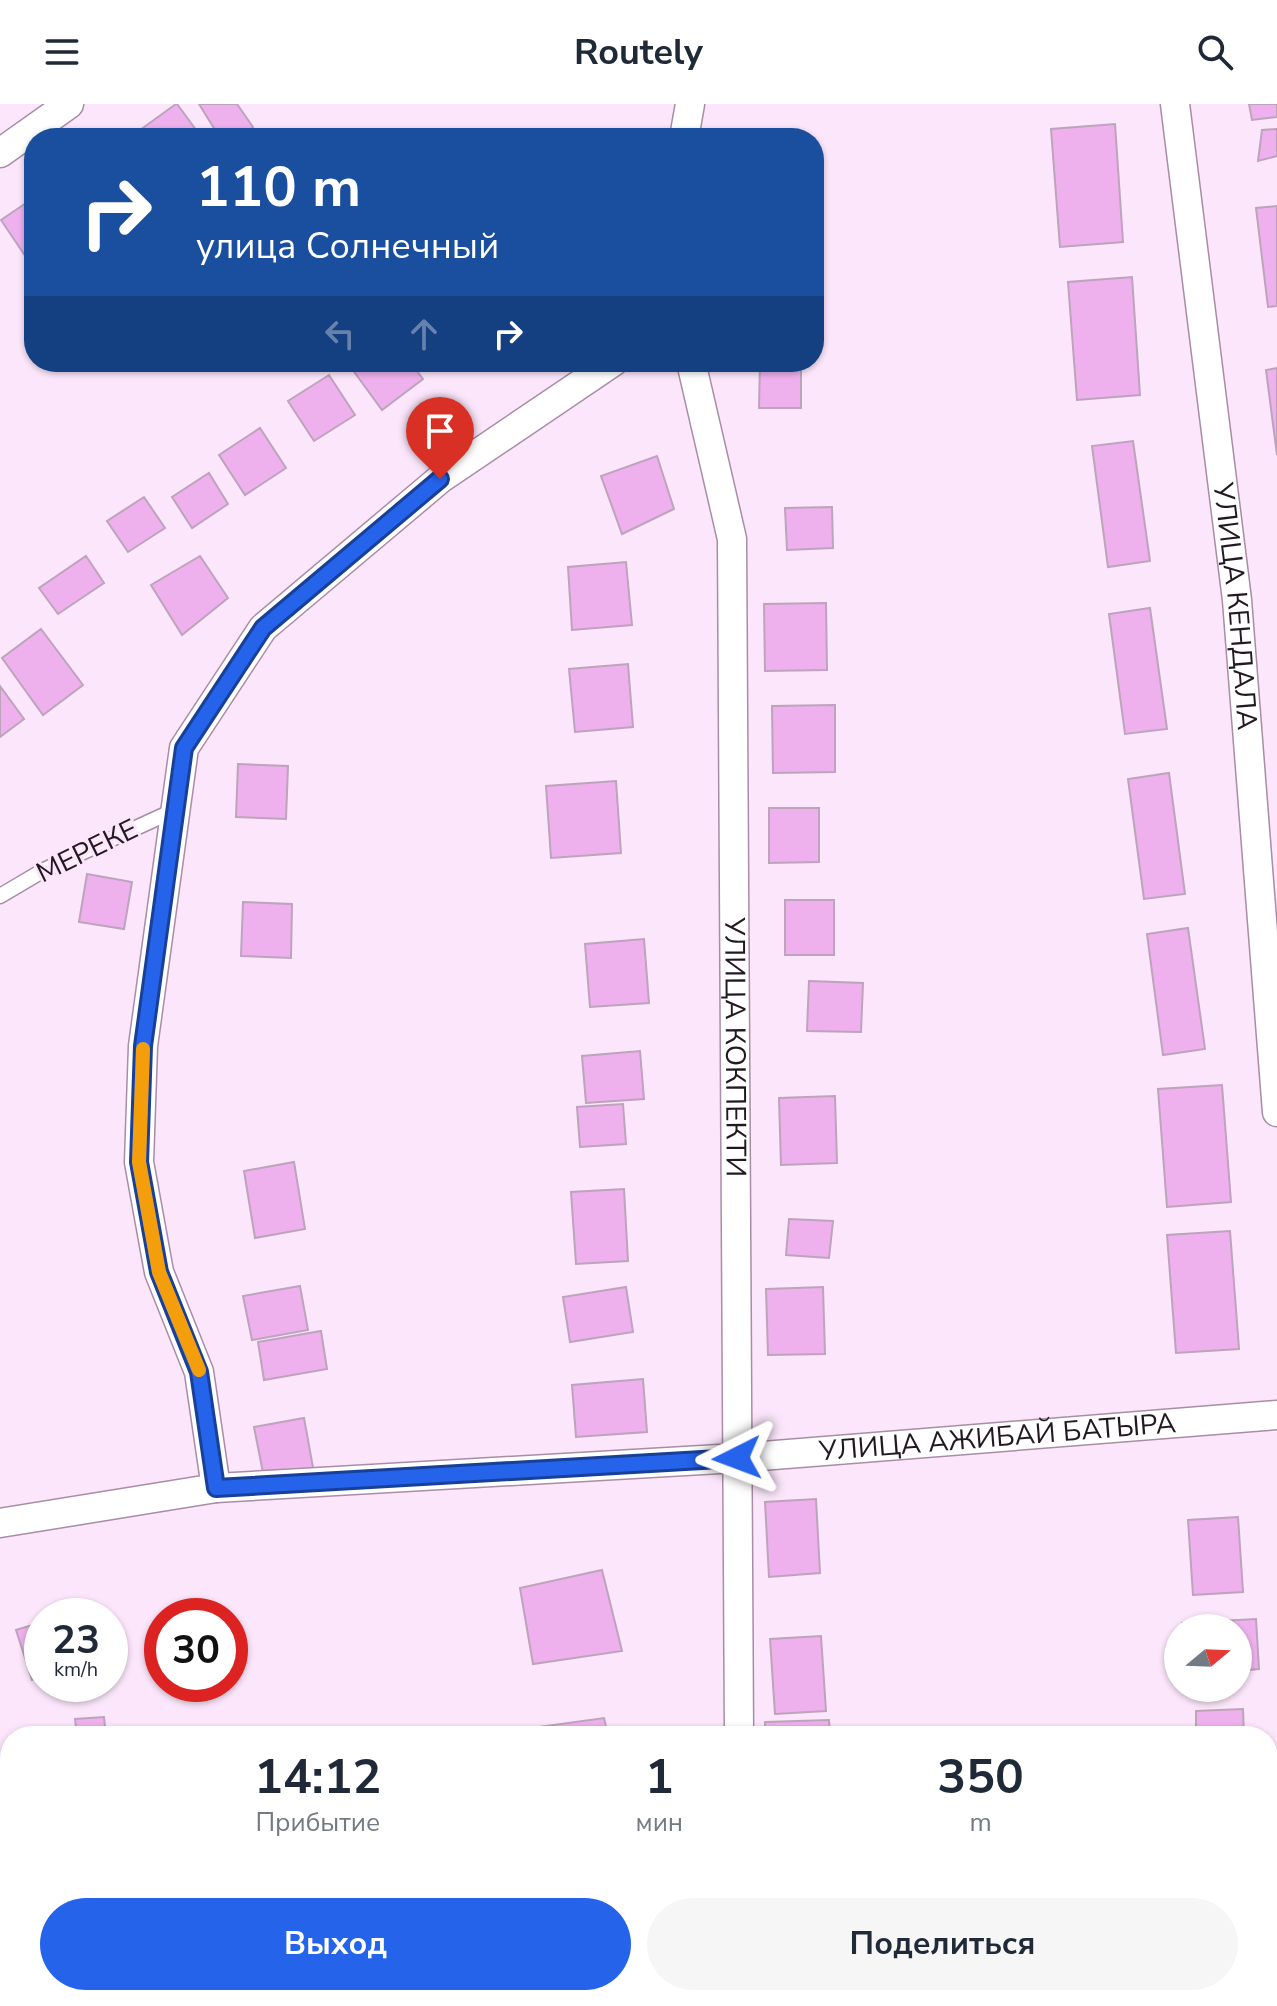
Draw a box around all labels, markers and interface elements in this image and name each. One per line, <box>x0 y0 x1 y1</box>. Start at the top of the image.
text: Routely <box>574 28 703 77</box>
icon: menu <box>40 30 84 74</box>
icon: search <box>1193 30 1237 74</box>
text: 110 m <box>196 149 361 226</box>
icon: right <box>64 160 168 264</box>
text: улица Солнечный <box>196 222 499 271</box>
icon: left <box>318 312 362 356</box>
icon: ahead <box>402 312 446 356</box>
icon: right <box>486 312 530 356</box>
pin <box>406 397 474 479</box>
icon: arrive <box>418 409 462 453</box>
street label: УЛИЦА КЕНДАЛА <box>1203 480 1266 731</box>
street label: МЕРЕКЕ <box>30 810 144 892</box>
street label: УЛИЦА КОКПЕКТИ <box>715 916 755 1177</box>
street label: УЛИЦА АЖИБАЙ БАТЫРА <box>817 1404 1177 1470</box>
position arrow <box>695 1416 779 1500</box>
speed limit sign: 30 <box>144 1598 248 1702</box>
text: 23 <box>52 1613 100 1667</box>
north arrow <box>1164 1614 1252 1702</box>
map controls <box>1164 1614 1252 1702</box>
text: km/h <box>54 1656 98 1683</box>
text: 14:12 <box>254 1744 381 1810</box>
text: 1 <box>645 1744 674 1810</box>
text: 350 <box>937 1744 1024 1810</box>
text: Прибытие <box>255 1805 380 1840</box>
text: мин <box>636 1805 683 1840</box>
text: m <box>969 1805 992 1840</box>
button: Выход <box>40 1898 631 1990</box>
button: Поделиться <box>647 1898 1238 1990</box>

